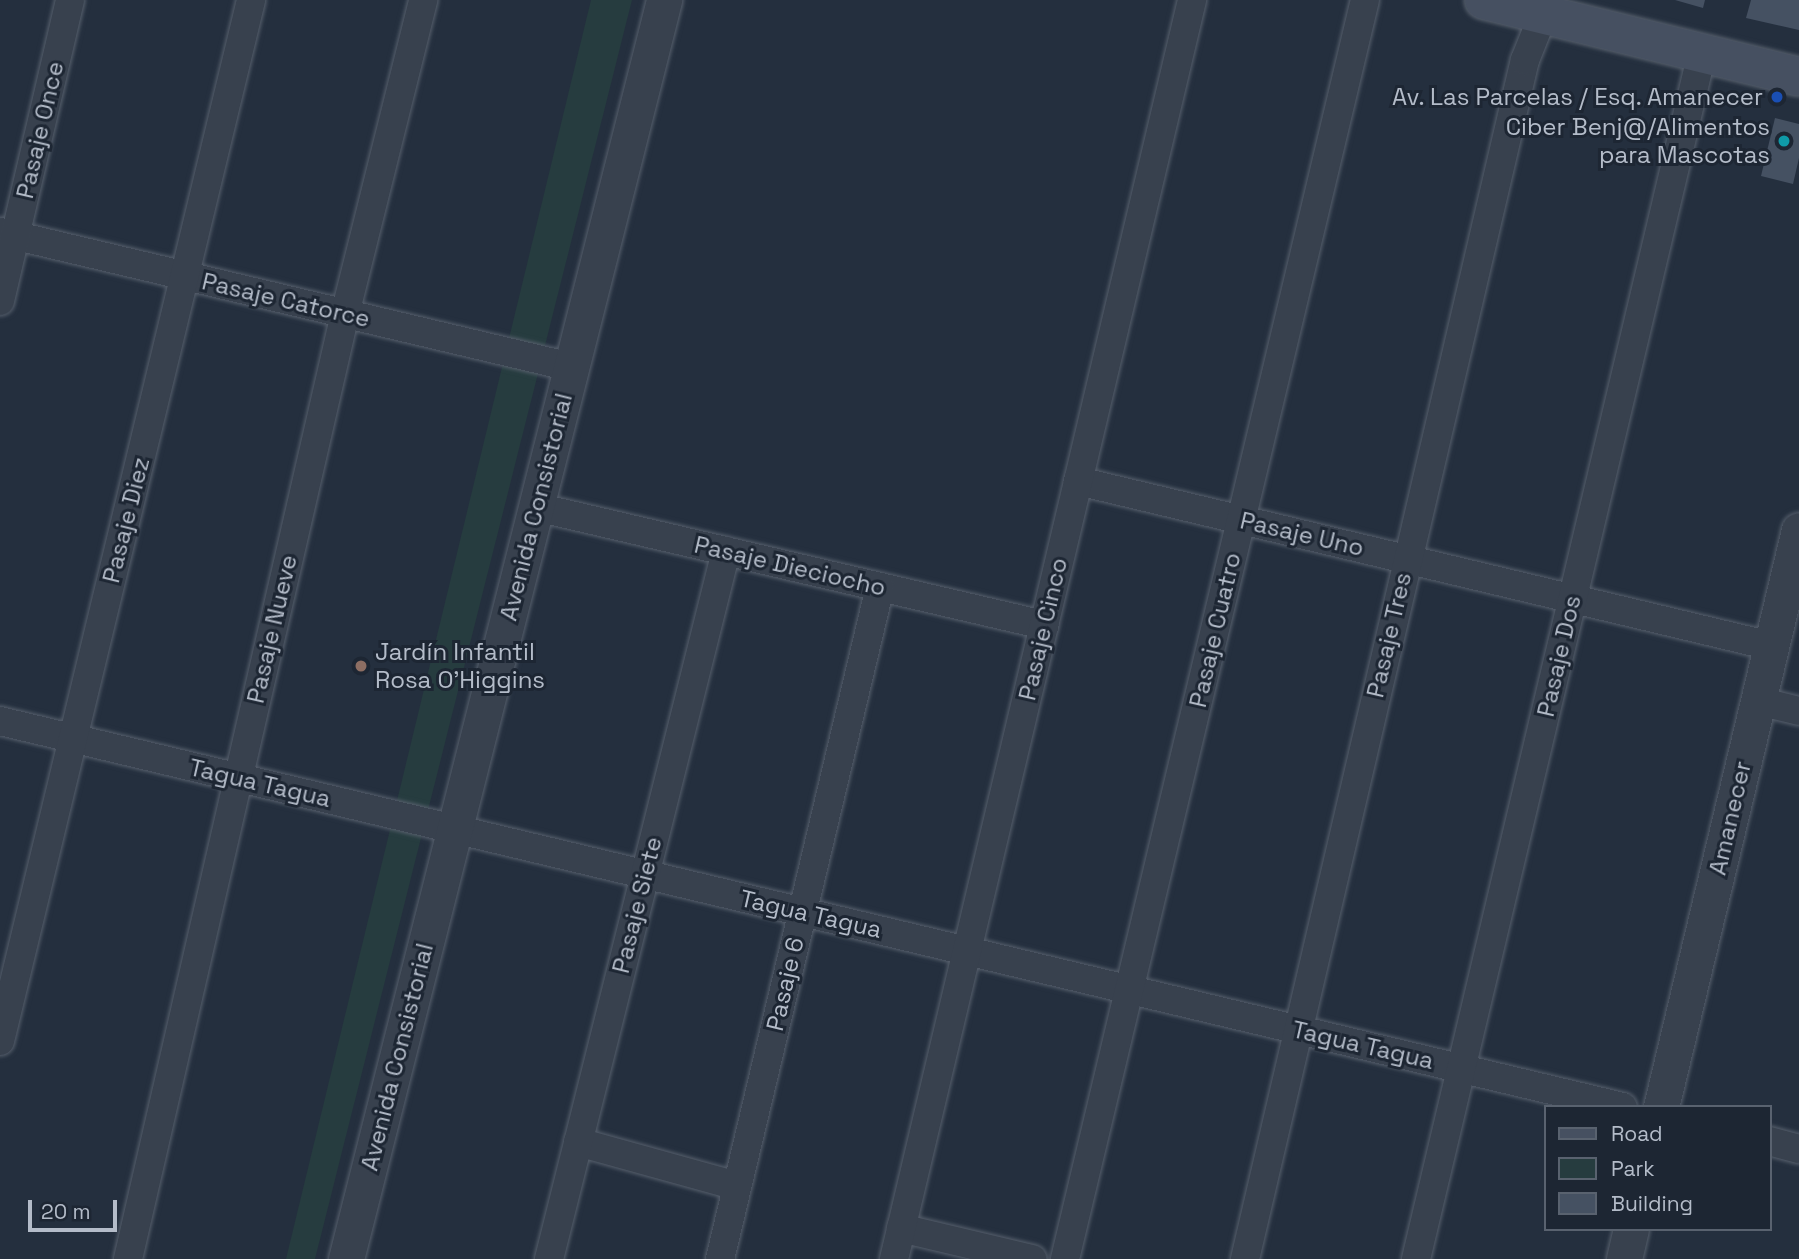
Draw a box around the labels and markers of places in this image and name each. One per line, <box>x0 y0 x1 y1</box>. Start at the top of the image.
place label: Av. Las Parcelas / Esq. Amanecer <box>1390 83 1763 111</box>
marker: Av. Las Parcelas / Esq. Amanecer <box>1769 89 1785 105</box>
place label: Ciber Benj@/Alimentos para Mascotas <box>1506 113 1770 169</box>
marker: Ciber Benj@/Alimentos para Mascotas <box>1776 133 1792 149</box>
place label: Jardín Infantil Rosa O'Higgins <box>375 638 545 694</box>
marker: Jardín Infantil Rosa O'Higgins <box>353 658 369 674</box>

